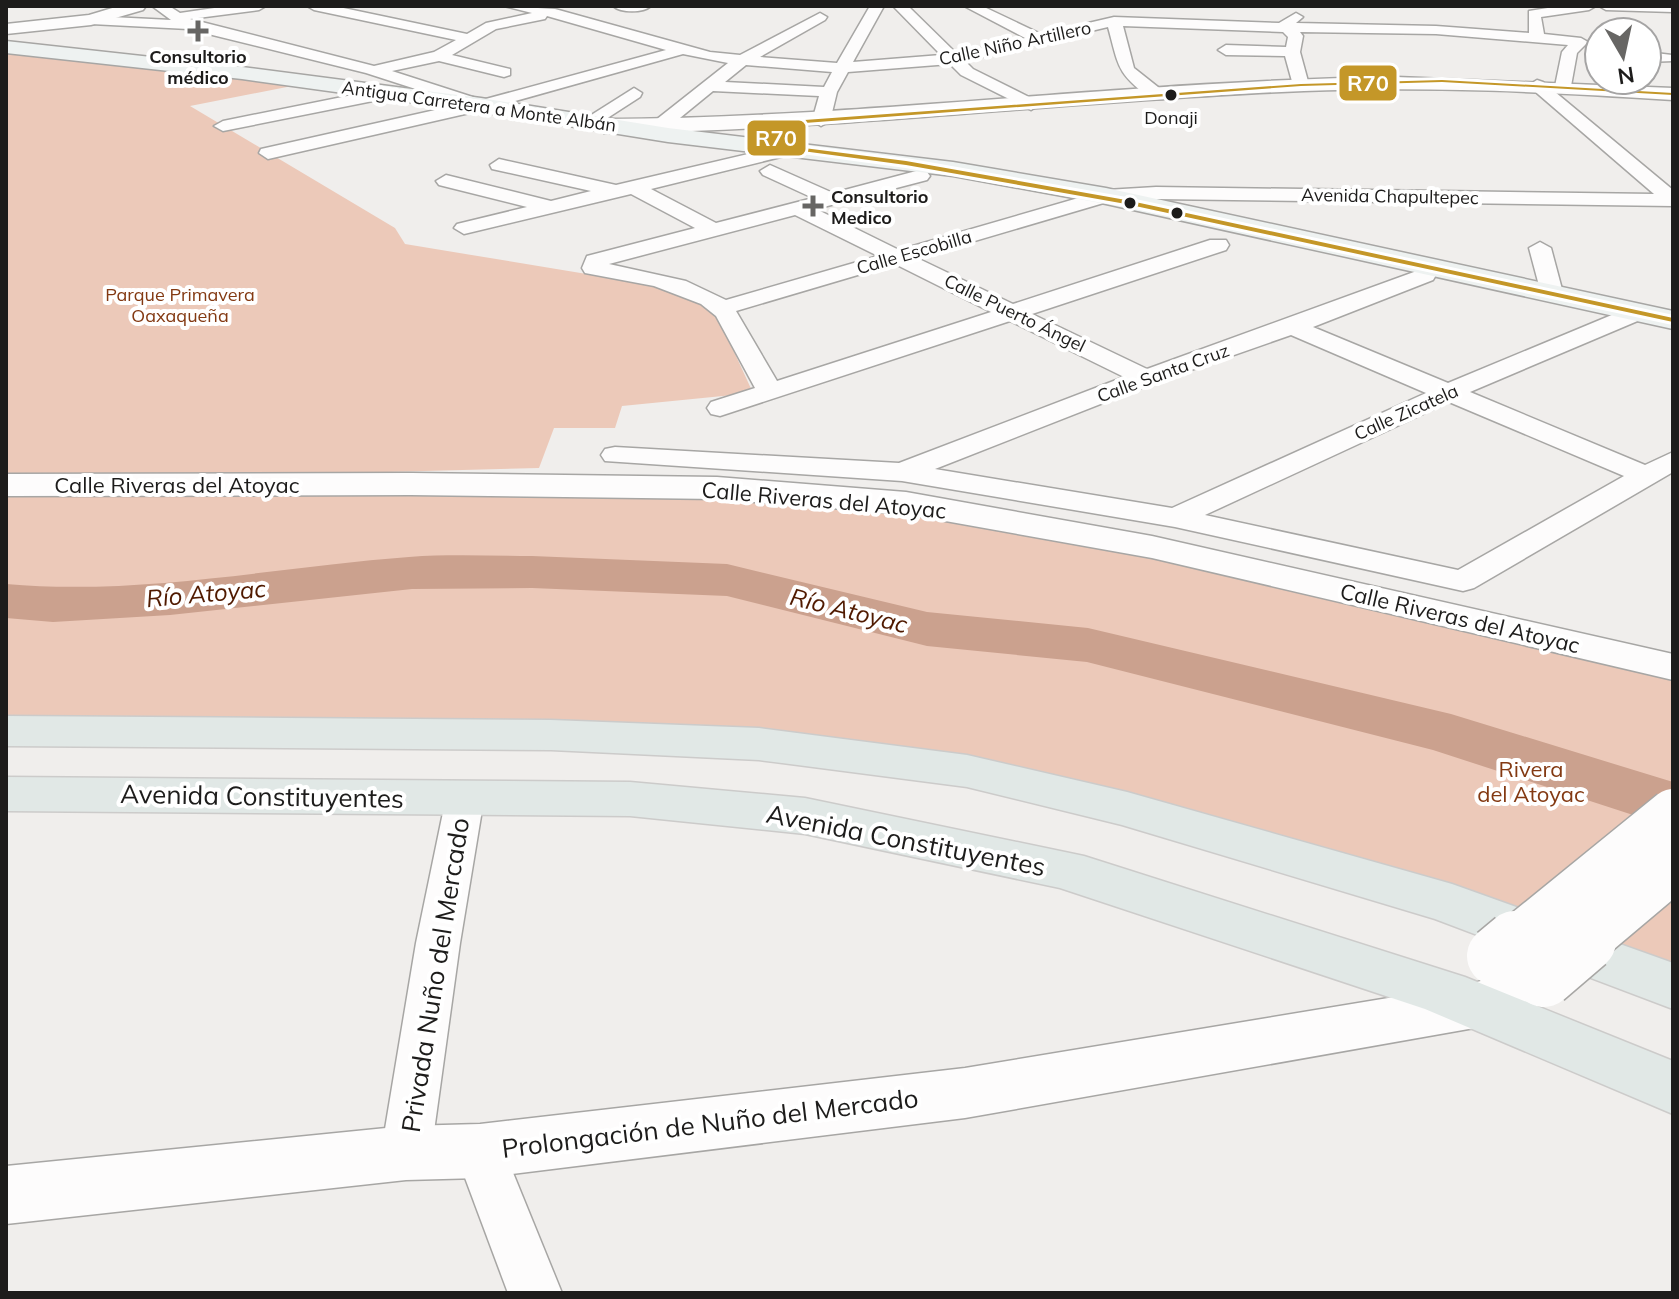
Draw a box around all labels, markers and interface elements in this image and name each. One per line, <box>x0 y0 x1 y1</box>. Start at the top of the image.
street label: Calle Niño Artillero <box>937 16 1093 70</box>
north arrow <box>1583 16 1663 96</box>
marker: Consultorio médico <box>187 20 209 42</box>
place label: Consultorio médico <box>149 45 247 89</box>
text: N <box>1616 61 1637 91</box>
line badge: R70 <box>1338 64 1398 102</box>
text: R70 <box>1347 69 1389 97</box>
street label: Antigua Carretera a Monte Albán <box>340 75 618 137</box>
marker: Donaji <box>1163 87 1179 103</box>
place label: Donaji <box>1144 106 1198 129</box>
line badge: R70 <box>746 119 807 157</box>
text: R70 <box>755 124 797 152</box>
street label: Avenida Chapultepec <box>1301 183 1479 209</box>
place label: Consultorio Medico <box>831 185 928 229</box>
marker: Consultorio Medico <box>802 195 824 217</box>
unlabelled marker <box>1122 195 1138 211</box>
unlabelled marker <box>1169 205 1185 221</box>
street label: Calle Escobilla <box>854 225 974 279</box>
street label: Calle Puerto Ángel <box>940 269 1090 357</box>
park label: Parque Primavera Oaxaqueña <box>105 283 255 327</box>
street label: Calle Santa Cruz <box>1094 338 1232 408</box>
street label: Calle Zicatela <box>1350 379 1462 445</box>
street label: Calle Riveras del Atoyac <box>54 471 300 499</box>
street label: Calle Riveras del Atoyac <box>701 475 948 525</box>
water label: Río Atoyac <box>145 573 267 613</box>
street label: Calle Riveras del Atoyac <box>1337 577 1583 659</box>
water label: Río Atoyac <box>787 581 911 639</box>
park label: Rivera del Atoyac <box>1477 755 1585 808</box>
street label: Avenida Constituyentes <box>120 777 404 815</box>
street label: Avenida Constituyentes <box>764 797 1048 883</box>
street label: Privada Nuño del Mercado <box>394 815 476 1135</box>
street label: Prolongación de Nuño del Mercado <box>500 1081 920 1165</box>

